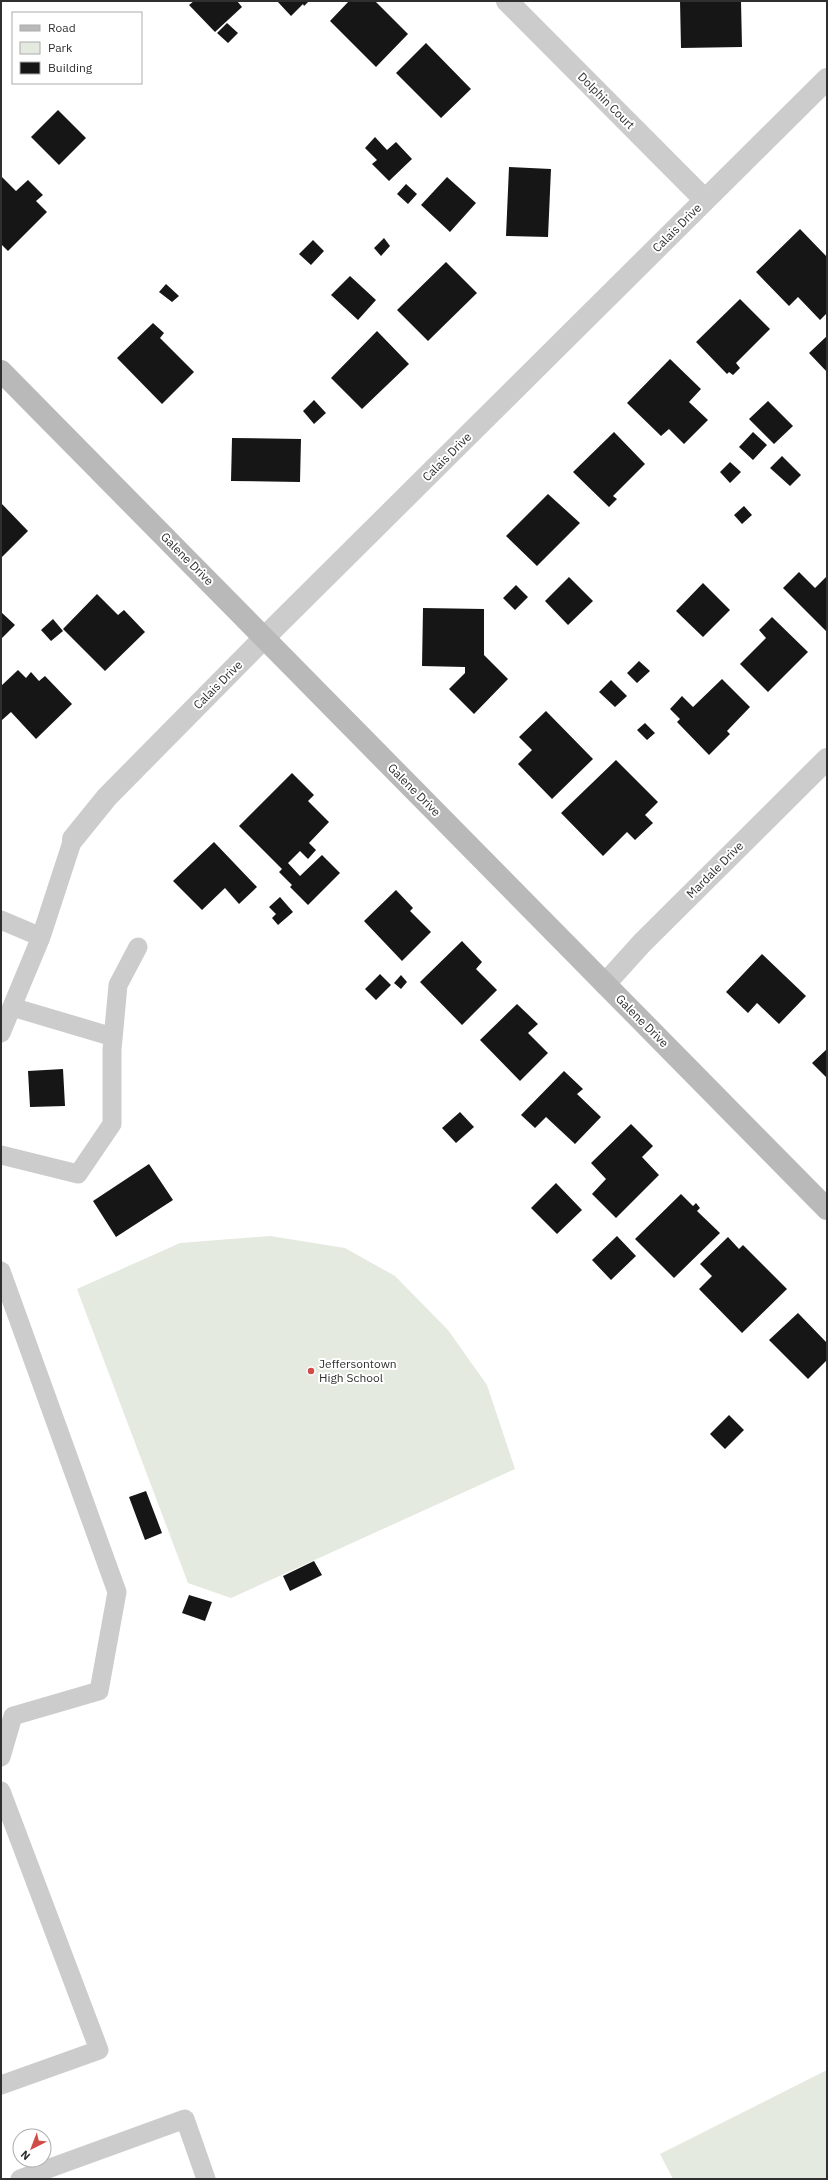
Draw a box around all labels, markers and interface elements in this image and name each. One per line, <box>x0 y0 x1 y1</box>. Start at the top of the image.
legend <box>12 12 142 84</box>
text: Road <box>48 20 76 35</box>
text: Park <box>48 40 73 55</box>
text: Building <box>48 60 93 75</box>
street label: Dolphin Court <box>575 69 638 132</box>
street label: Calais Drive <box>649 200 705 255</box>
street label: Calais Drive <box>419 429 475 484</box>
street label: Galene Drive <box>158 529 217 589</box>
street label: Calais Drive <box>190 657 246 712</box>
street label: Galene Drive <box>385 760 444 820</box>
street label: Mardale Drive <box>683 838 747 901</box>
street label: Galene Drive <box>613 991 672 1051</box>
place label: Jeffersontown High School <box>319 1356 397 1385</box>
marker: Jeffersontown High School <box>306 1366 316 1376</box>
north arrow <box>12 2128 52 2168</box>
text: N <box>18 2148 33 2163</box>

